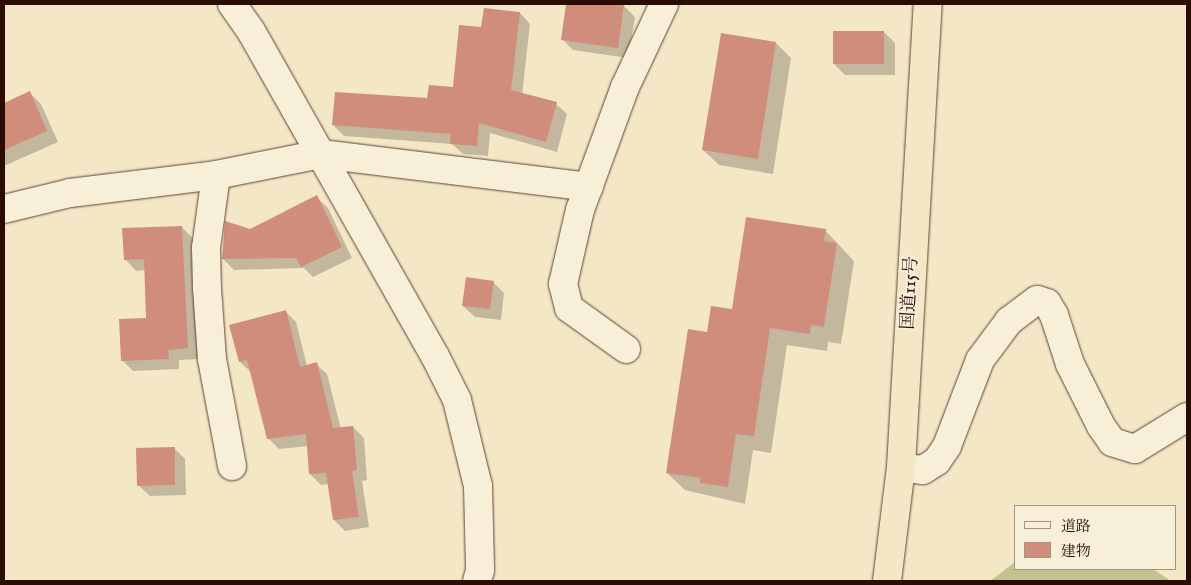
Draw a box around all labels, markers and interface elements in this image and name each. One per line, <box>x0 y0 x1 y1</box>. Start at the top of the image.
street label: 国道115号 <box>898 256 924 330</box>
legend <box>1014 505 1176 570</box>
text: 道路 <box>1061 517 1091 536</box>
text: 建物 <box>1061 542 1091 561</box>

